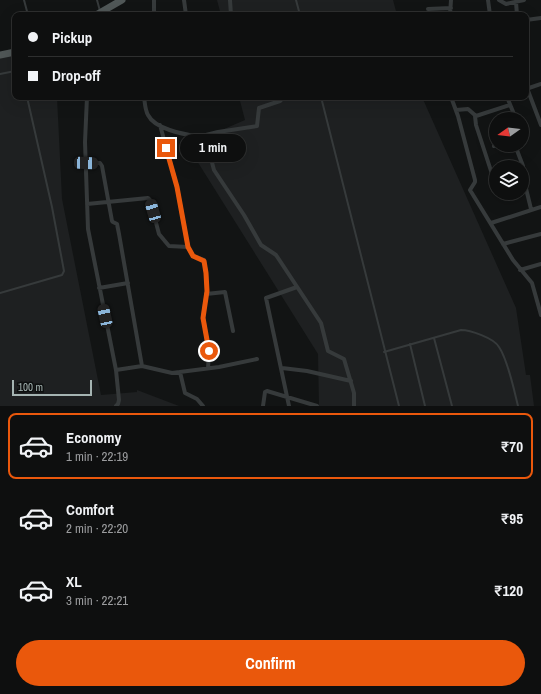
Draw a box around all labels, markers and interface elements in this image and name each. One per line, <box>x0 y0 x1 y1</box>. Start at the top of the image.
text: Pickup <box>52 27 92 48</box>
text: Drop-off <box>52 65 101 86</box>
north arrow <box>489 112 529 152</box>
map controls <box>489 112 529 200</box>
callout: 1 min <box>180 134 246 162</box>
route end <box>157 139 175 157</box>
text: 1 min <box>199 139 227 156</box>
car <box>74 157 98 169</box>
button: layers <box>489 160 529 200</box>
car <box>144 198 162 224</box>
car <box>97 303 113 329</box>
route start <box>200 342 218 360</box>
scale bar <box>12 378 92 397</box>
text: 100 m <box>18 380 43 394</box>
text: Economy <box>66 427 121 448</box>
icon: car <box>18 428 54 464</box>
text: ₹70 <box>501 436 523 457</box>
text: 1 min · 22:19 <box>66 448 128 465</box>
text: Comfort <box>66 499 114 520</box>
icon: car <box>18 500 54 536</box>
text: ₹95 <box>501 508 523 529</box>
text: 2 min · 22:20 <box>66 520 128 537</box>
text: XL <box>66 571 82 592</box>
icon: car <box>18 572 54 608</box>
text: ₹120 <box>494 580 523 601</box>
text: 3 min · 22:21 <box>66 592 128 609</box>
button: Confirm <box>16 640 525 686</box>

